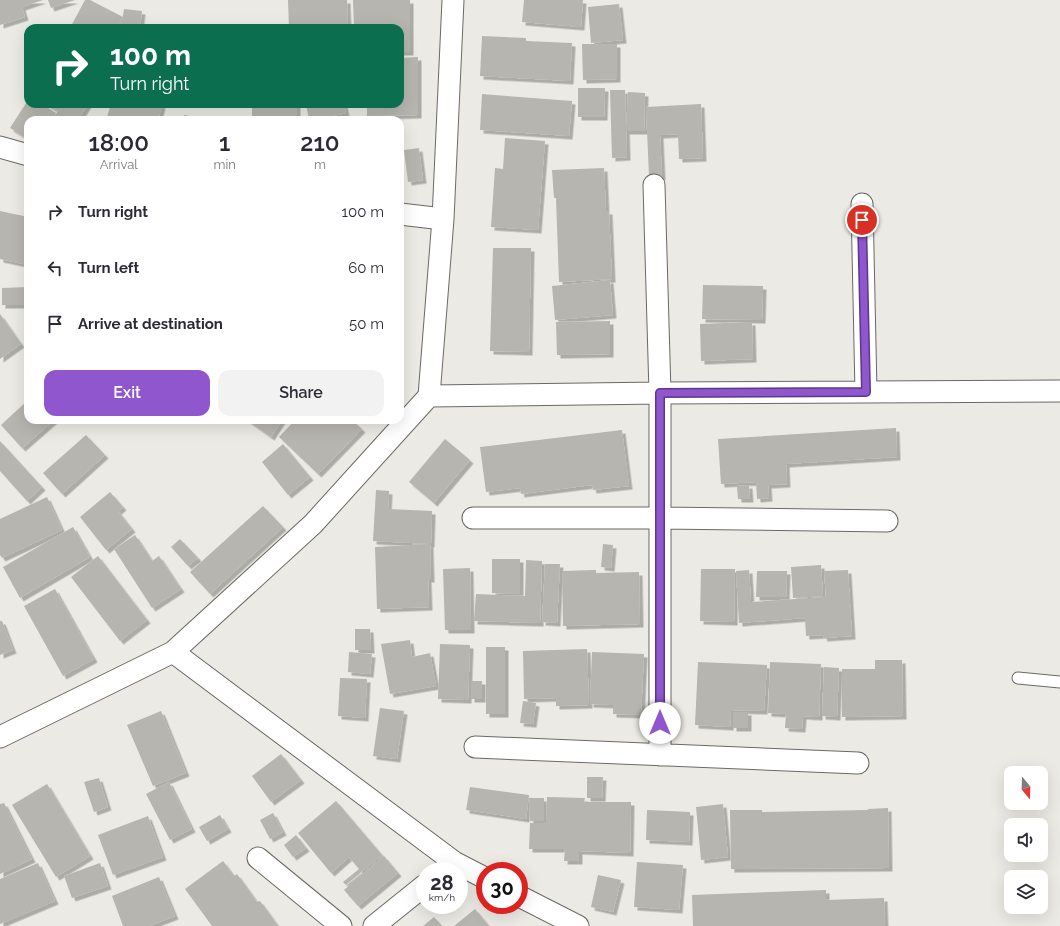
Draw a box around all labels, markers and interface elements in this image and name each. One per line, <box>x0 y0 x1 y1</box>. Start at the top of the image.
text: 100 m <box>110 39 191 72</box>
icon: right <box>44 40 96 92</box>
text: Turn right <box>110 73 189 94</box>
text: 18:00 <box>88 128 149 157</box>
text: 1 <box>219 128 230 157</box>
text: 210 <box>300 128 340 157</box>
text: Arrival <box>100 157 138 172</box>
text: min <box>213 157 236 172</box>
text: m <box>314 157 326 172</box>
icon: right <box>44 201 66 223</box>
text: Turn right <box>78 203 148 221</box>
text: 100 m <box>342 203 384 221</box>
pin <box>845 203 879 237</box>
icon: arrive <box>851 209 873 231</box>
icon: left <box>44 257 66 279</box>
text: Turn left <box>78 259 139 277</box>
text: 60 m <box>348 259 384 277</box>
icon: arrive <box>44 313 66 335</box>
text: Arrive at destination <box>78 315 223 333</box>
text: 50 m <box>349 315 384 333</box>
button: Exit <box>44 370 210 416</box>
button: Share <box>218 370 384 416</box>
position arrow <box>639 702 681 744</box>
north arrow <box>1004 766 1048 810</box>
map controls <box>1004 766 1048 914</box>
button: sound <box>1004 818 1048 862</box>
speed limit sign: 30 <box>476 862 528 914</box>
button: layers <box>1004 870 1048 914</box>
text: 28 <box>430 871 454 895</box>
text: km/h <box>429 892 455 903</box>

